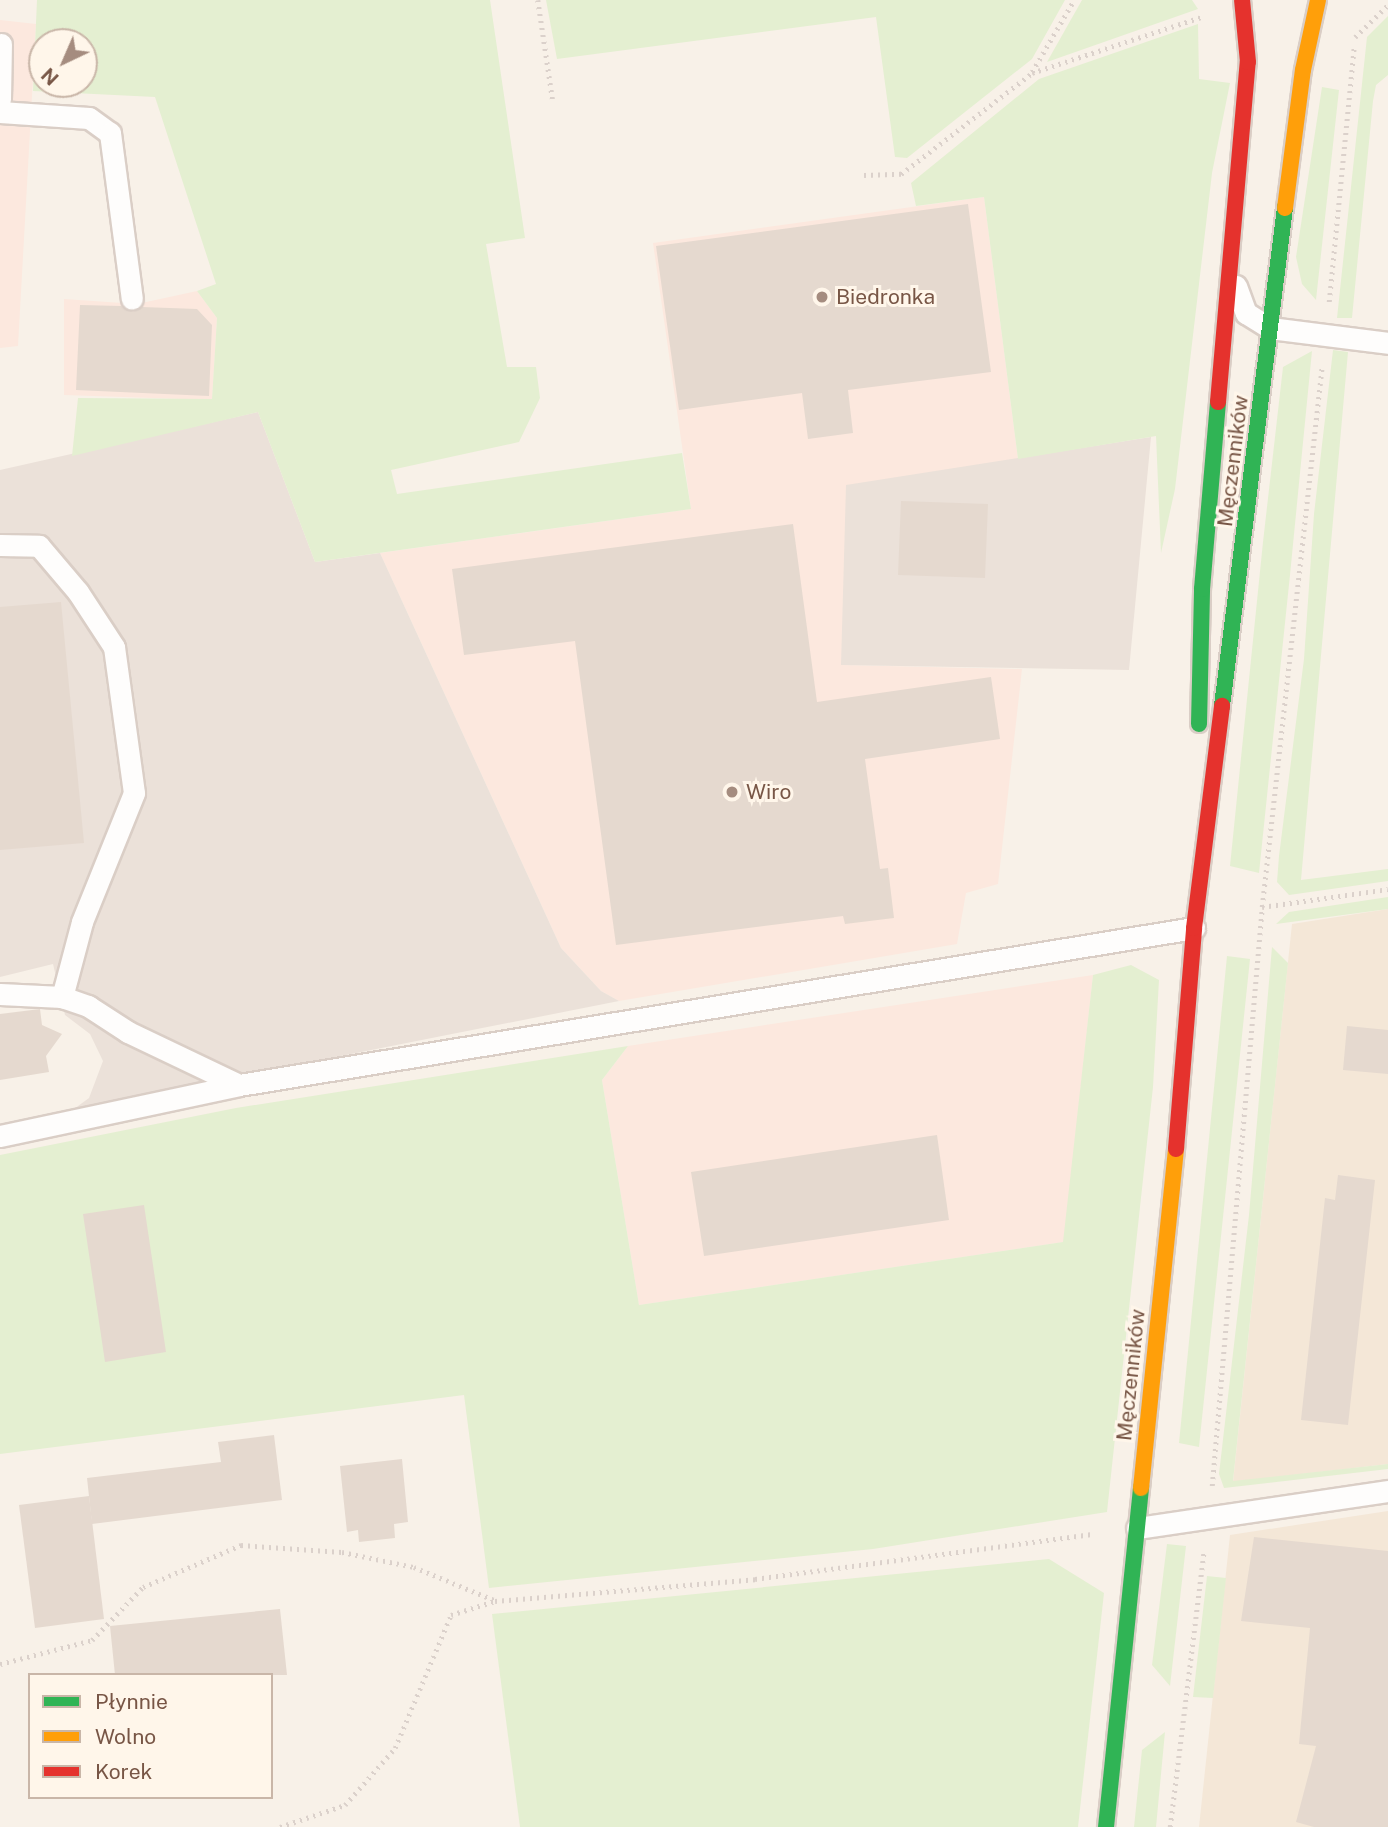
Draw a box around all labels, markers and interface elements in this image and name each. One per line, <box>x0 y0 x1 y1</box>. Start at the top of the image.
north arrow <box>28 28 98 98</box>
text: N <box>37 64 63 90</box>
place label: Biedronka <box>836 284 935 310</box>
marker: Biedronka <box>814 289 830 305</box>
street label: Męczenników <box>1212 394 1254 528</box>
place label: Wiro <box>746 779 791 805</box>
marker: Wiro <box>724 784 740 800</box>
street label: Męczenników <box>1112 1308 1150 1442</box>
legend <box>28 1673 273 1799</box>
text: Płynnie <box>95 1689 168 1714</box>
text: Wolno <box>95 1724 156 1749</box>
text: Korek <box>95 1759 152 1784</box>

